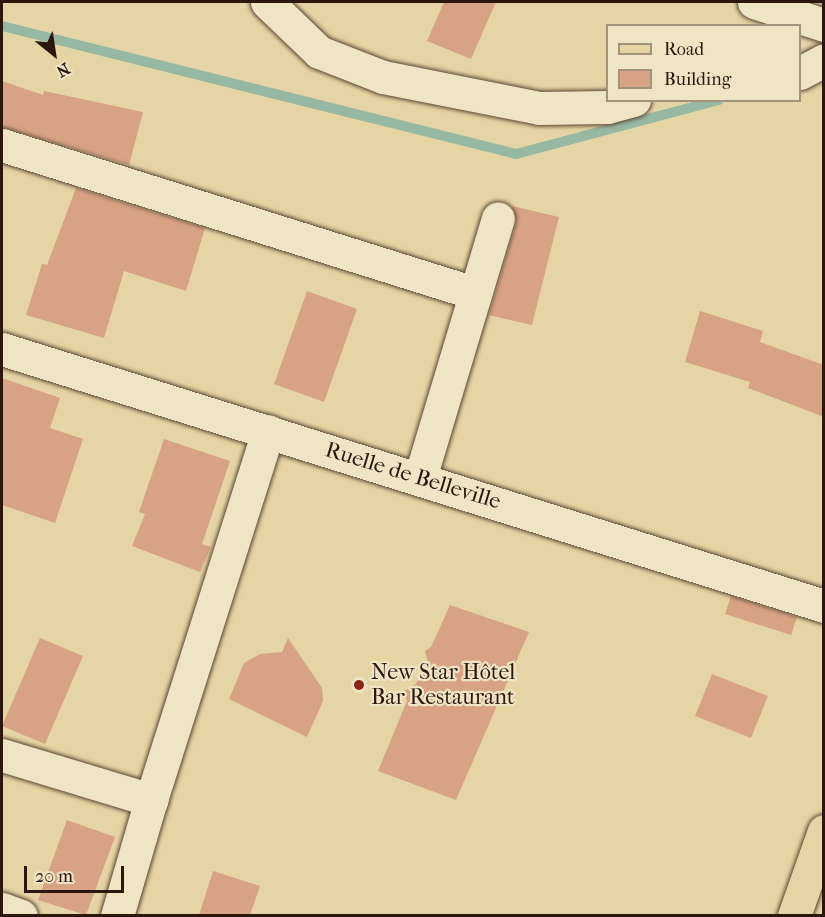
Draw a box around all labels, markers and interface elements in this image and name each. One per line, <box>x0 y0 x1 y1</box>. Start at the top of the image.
north arrow <box>24 24 84 84</box>
legend <box>606 24 801 102</box>
text: Road <box>664 39 704 60</box>
text: N <box>53 59 73 81</box>
text: Building <box>664 69 731 90</box>
street label: Ruelle de Belleville <box>322 437 504 515</box>
place label: New Star Hôtel Bar Restaurant <box>371 659 515 710</box>
marker: New Star Hôtel Bar Restaurant <box>352 678 366 692</box>
scale bar <box>27 854 128 892</box>
text: 20 m <box>35 866 73 887</box>

